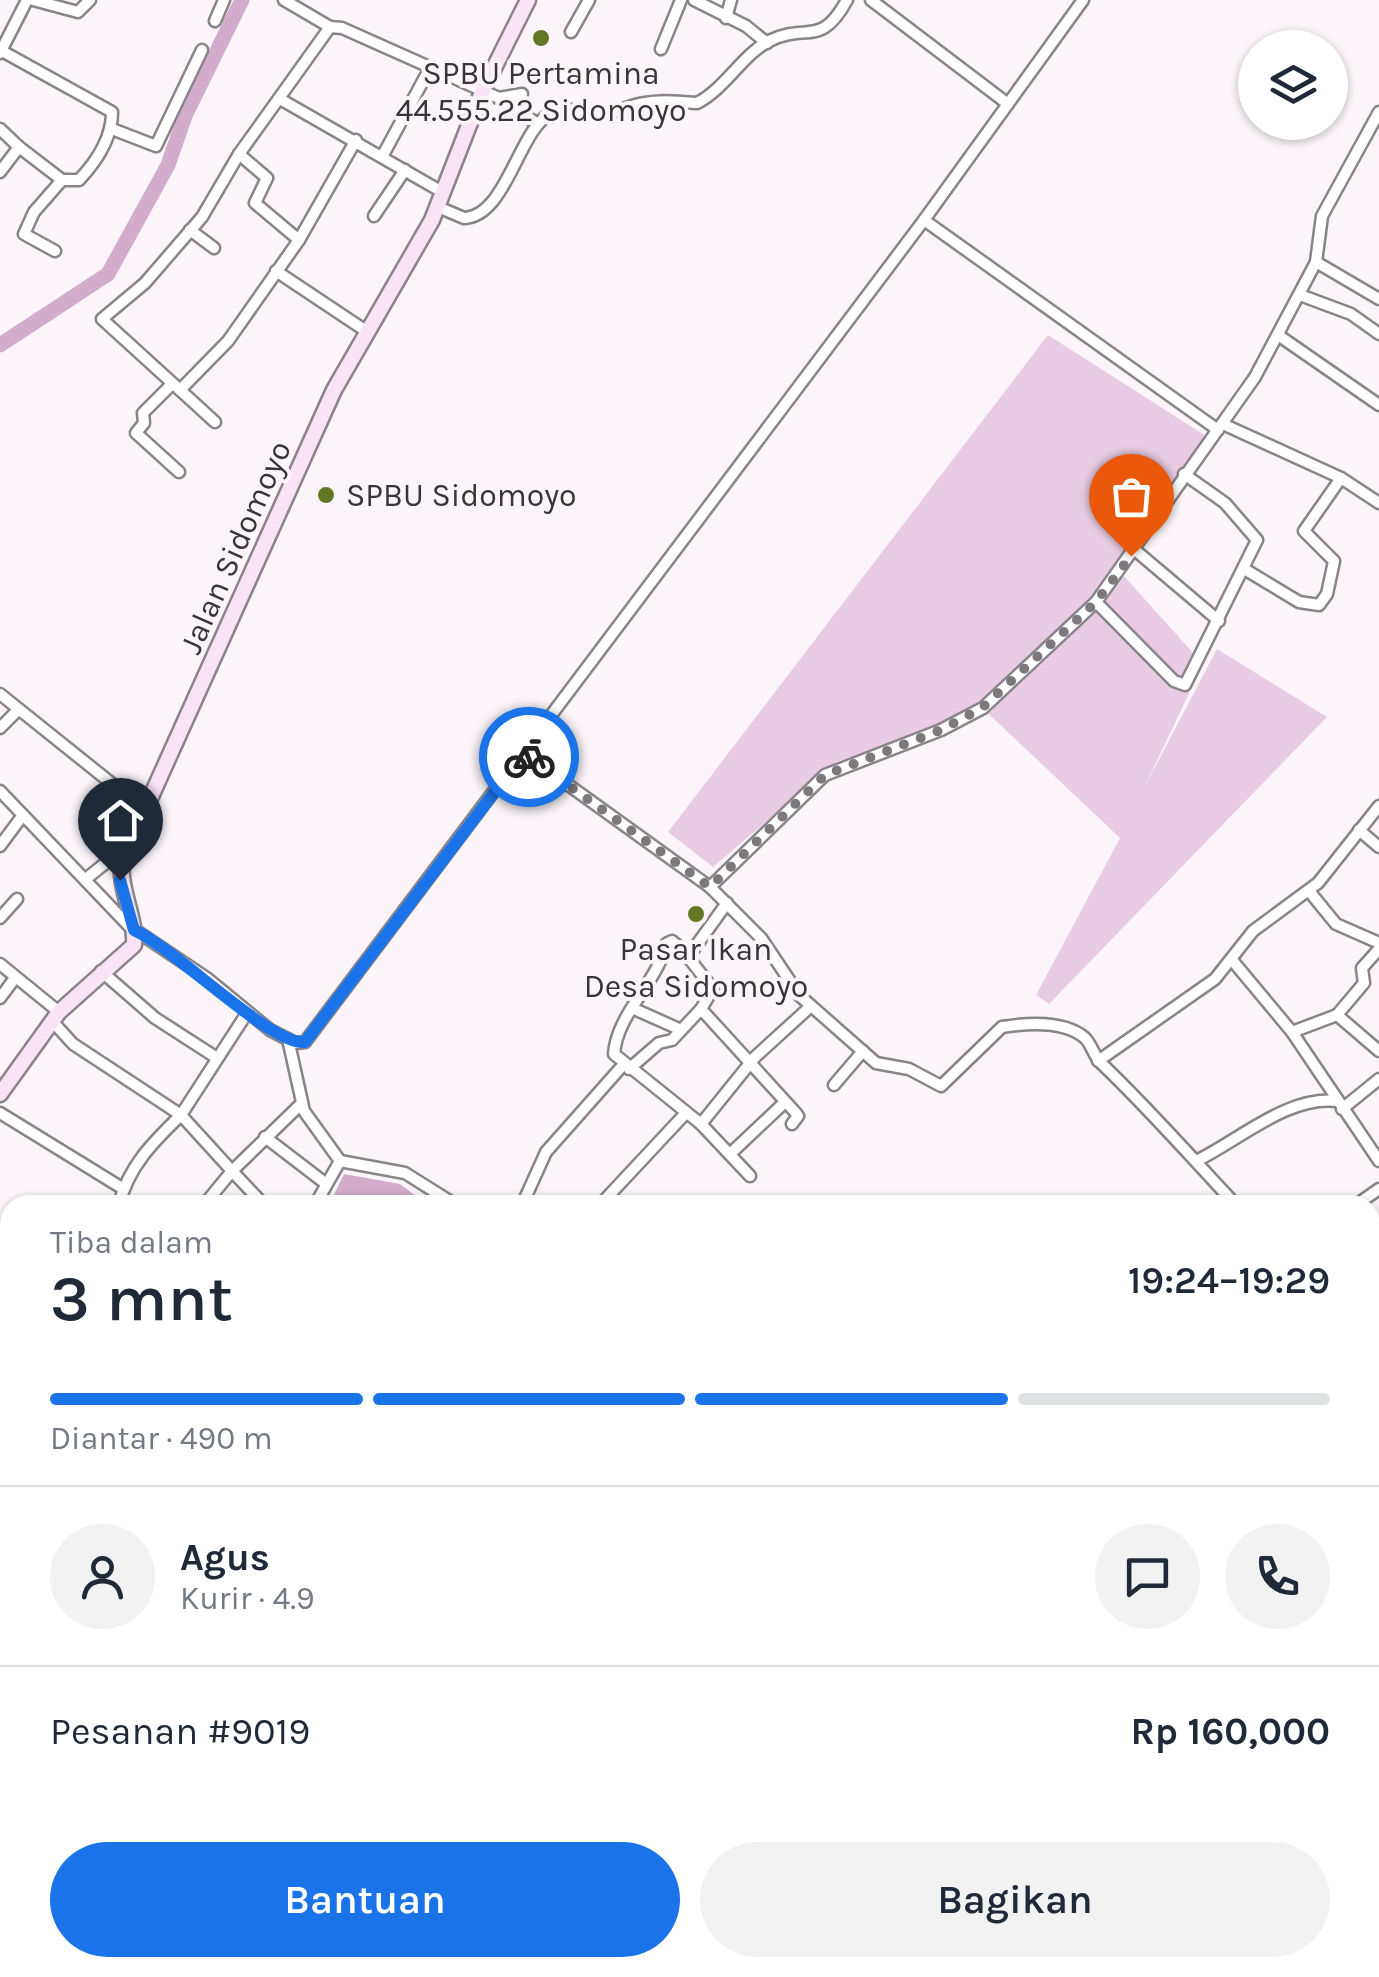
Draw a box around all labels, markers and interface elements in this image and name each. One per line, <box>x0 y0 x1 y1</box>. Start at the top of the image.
marker: SPBU Pertamina 44.555.22 Sidomoyo <box>530 27 552 49</box>
map controls <box>1238 30 1348 140</box>
button: layers <box>1238 30 1348 140</box>
place label: SPBU Pertamina 44.555.22 Sidomoyo <box>395 55 687 129</box>
street label: Jalan Sidomoyo <box>172 435 299 659</box>
pin <box>1089 454 1174 557</box>
icon: bag <box>1104 469 1159 524</box>
place label: SPBU Sidomoyo <box>346 477 577 514</box>
marker: SPBU Sidomoyo <box>315 484 337 506</box>
courier <box>479 707 579 807</box>
icon: bike <box>502 730 557 785</box>
pin <box>78 778 163 881</box>
icon: home <box>93 793 148 848</box>
marker: Pasar Ikan Desa Sidomoyo <box>685 903 707 925</box>
place label: Pasar Ikan Desa Sidomoyo <box>584 931 808 1005</box>
text: Tiba dalam <box>50 1224 213 1261</box>
text: 19:24–19:29 <box>1128 1258 1330 1303</box>
text: 3 mnt <box>50 1260 233 1336</box>
text: Diantar · 490 m <box>50 1420 273 1457</box>
button: person <box>50 1524 155 1629</box>
button: chat <box>1095 1524 1200 1629</box>
button: phone <box>1225 1524 1330 1629</box>
text: Agus <box>180 1535 270 1580</box>
text: Kurir · 4.9 <box>180 1580 315 1617</box>
text: Pesanan #9019 <box>50 1709 310 1754</box>
text: Rp 160,000 <box>1130 1709 1330 1754</box>
button: Bantuan <box>50 1842 680 1957</box>
button: Bagikan <box>700 1842 1330 1957</box>

